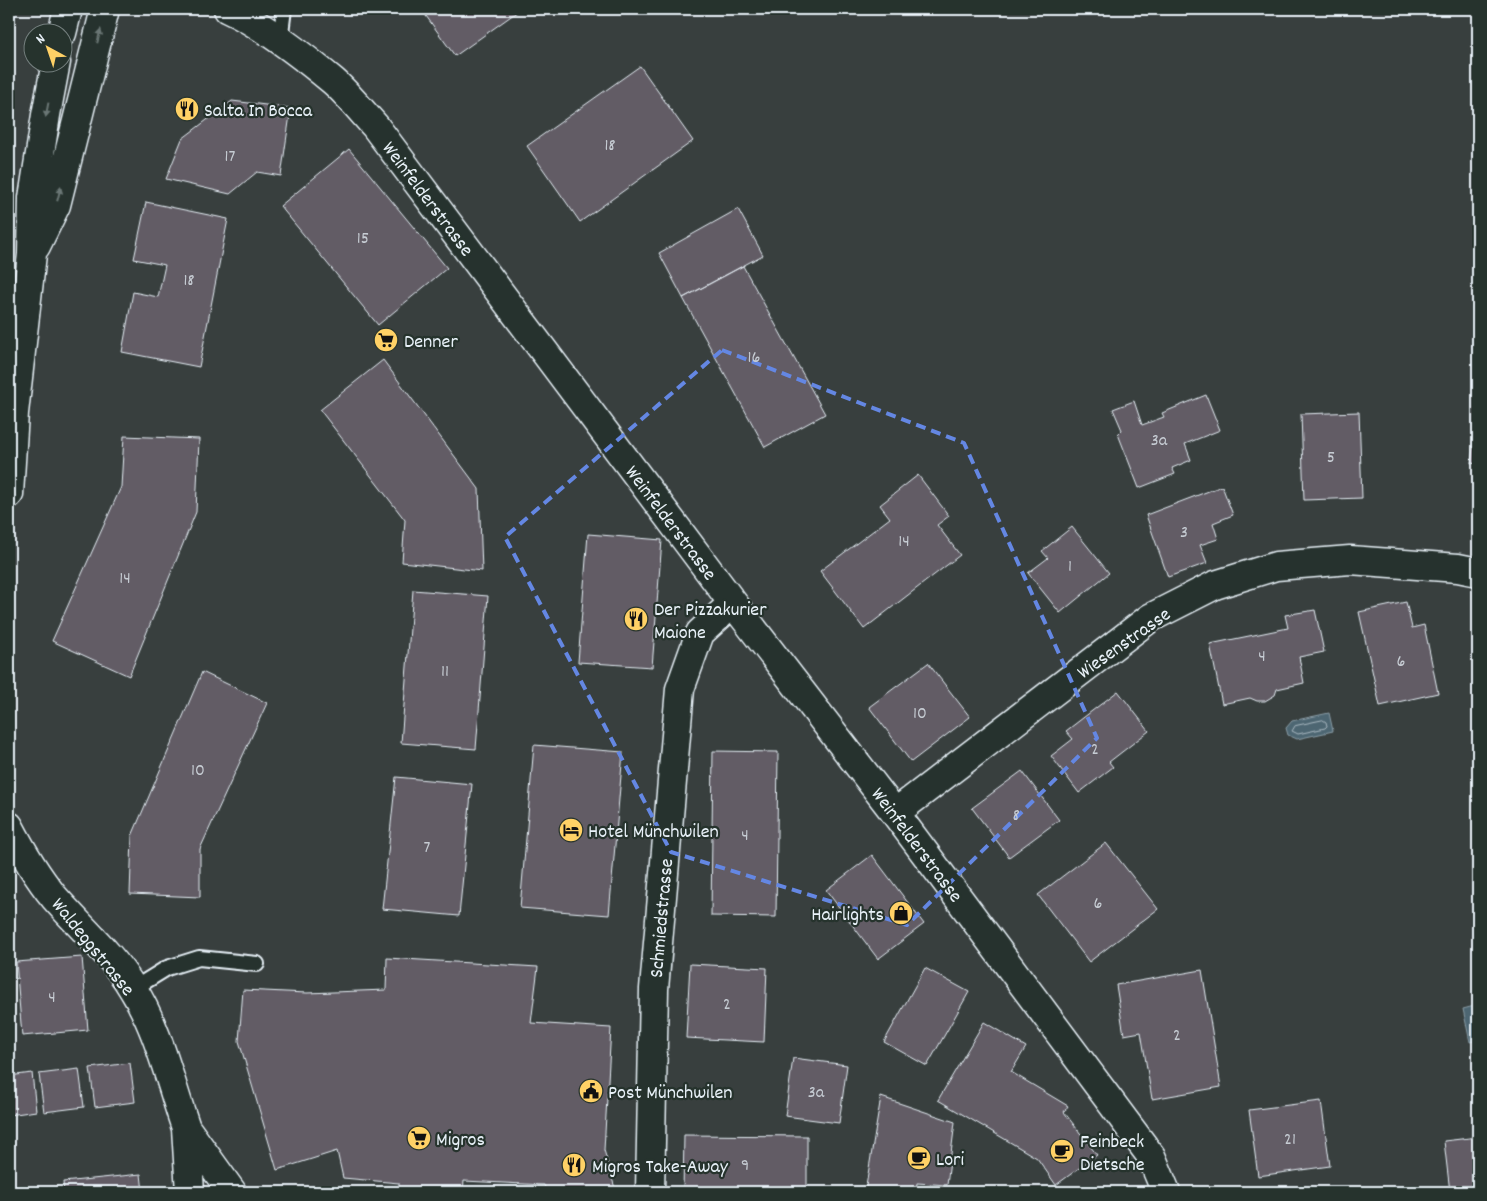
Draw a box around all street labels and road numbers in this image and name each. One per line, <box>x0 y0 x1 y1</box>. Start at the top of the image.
street label: Weinfelderstrasse <box>374 136 479 263</box>
street label: Weinfelderstrasse <box>617 460 722 587</box>
street label: Wiesenstrasse <box>1072 602 1177 687</box>
street label: Weinfelderstrasse <box>863 782 968 909</box>
street label: Schmiedstrasse <box>644 857 682 979</box>
street label: Waldeggstrasse <box>43 893 140 1003</box>

